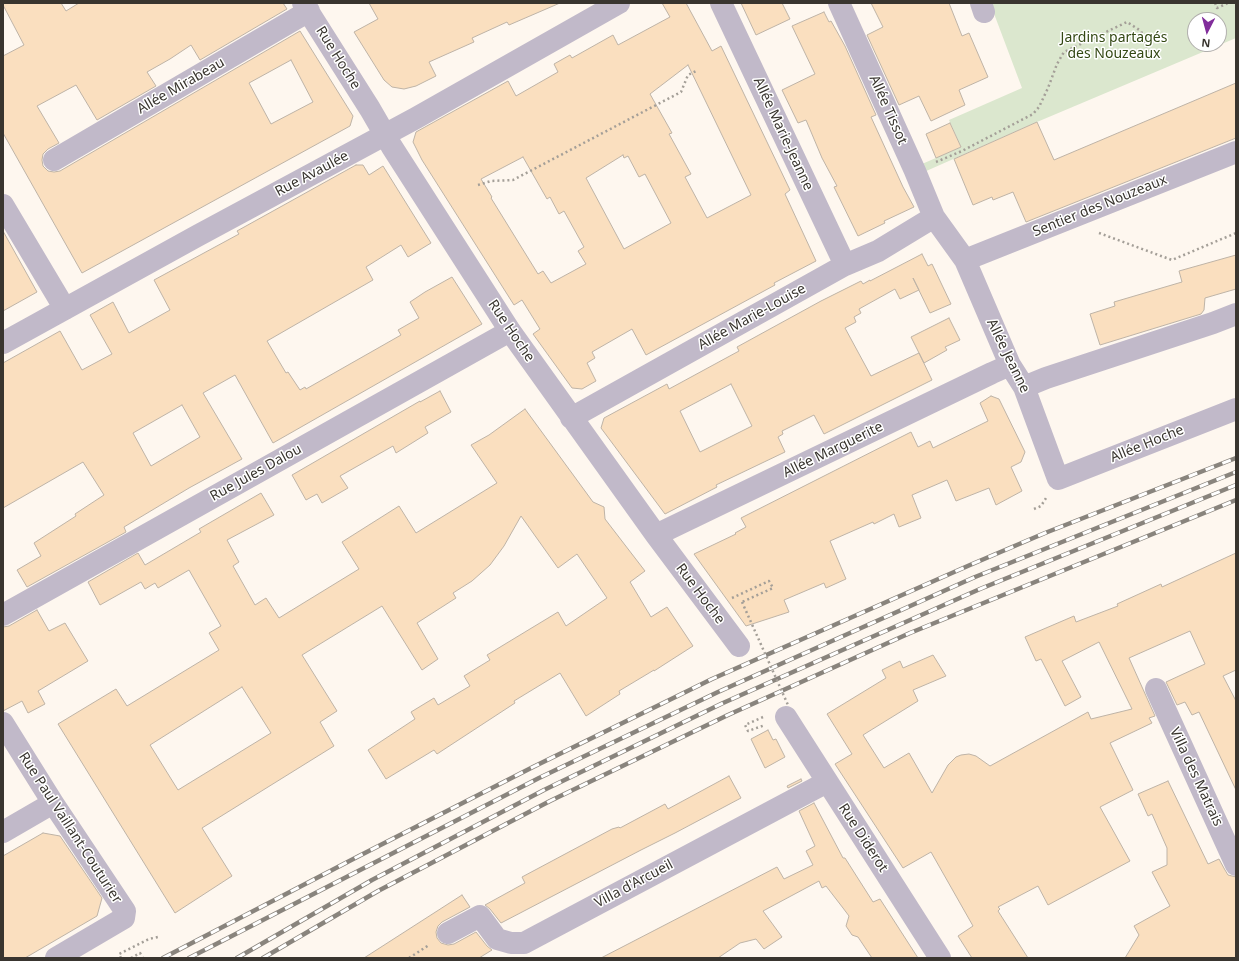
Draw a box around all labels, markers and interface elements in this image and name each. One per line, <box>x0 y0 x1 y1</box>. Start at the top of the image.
north arrow <box>1187 12 1227 52</box>
street label: Rue Hoche <box>312 23 364 93</box>
park label: Jardins partagés des Nouzeaux <box>1061 30 1167 62</box>
text: N <box>1201 36 1211 51</box>
street label: Allée Mirabeau <box>134 54 228 118</box>
street label: Allée Tissot <box>865 73 911 147</box>
street label: Allée Marie-Jeanne <box>749 75 817 193</box>
street label: Rue Avaulée <box>272 148 352 200</box>
street label: Sentier des Nouzeaux <box>1030 171 1170 241</box>
street label: Allée Marie-Louise <box>695 280 809 354</box>
street label: Rue Hoche <box>484 297 538 365</box>
street label: Allée Jeanne <box>983 316 1033 396</box>
street label: Allée Marguerite <box>780 418 886 482</box>
street label: Allée Hoche <box>1108 422 1186 466</box>
street label: Rue Jules Dalou <box>207 441 305 505</box>
street label: Rue Hoche <box>672 561 728 627</box>
street label: Villa des Matrais <box>1166 725 1226 829</box>
street label: Rue Paul Vaillant-Couturier <box>15 749 125 907</box>
street label: Rue Diderot <box>835 801 891 875</box>
street label: Villa d'Arcueil <box>592 856 676 912</box>

